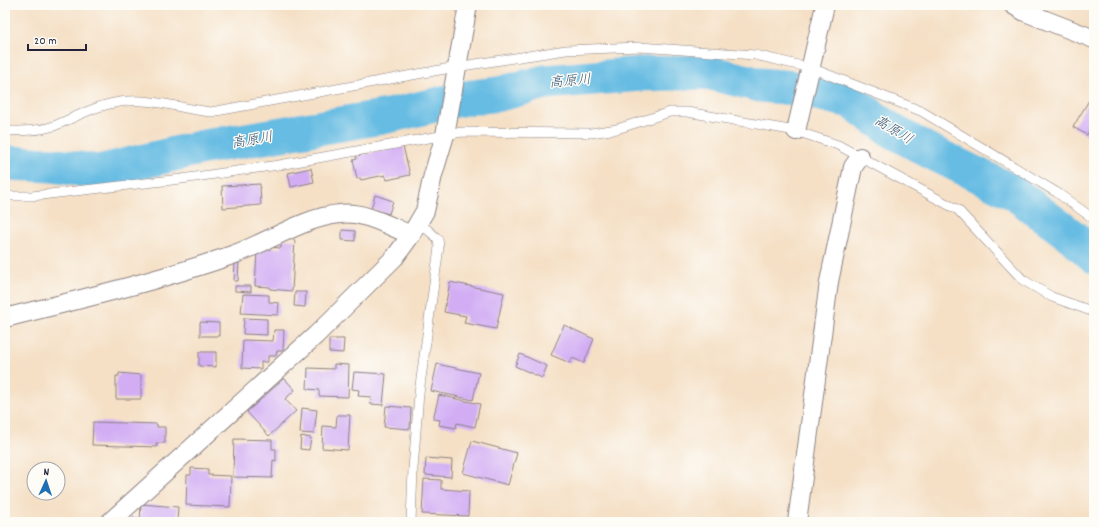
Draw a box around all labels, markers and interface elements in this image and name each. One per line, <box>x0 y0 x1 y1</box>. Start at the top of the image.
scale bar <box>28 26 86 52</box>
text: 20 m <box>34 33 57 50</box>
water label: 高原川 <box>548 70 592 94</box>
water label: 高原川 <box>870 111 916 150</box>
water label: 高原川 <box>230 127 275 154</box>
north arrow <box>26 461 66 501</box>
text: N <box>43 465 50 481</box>

